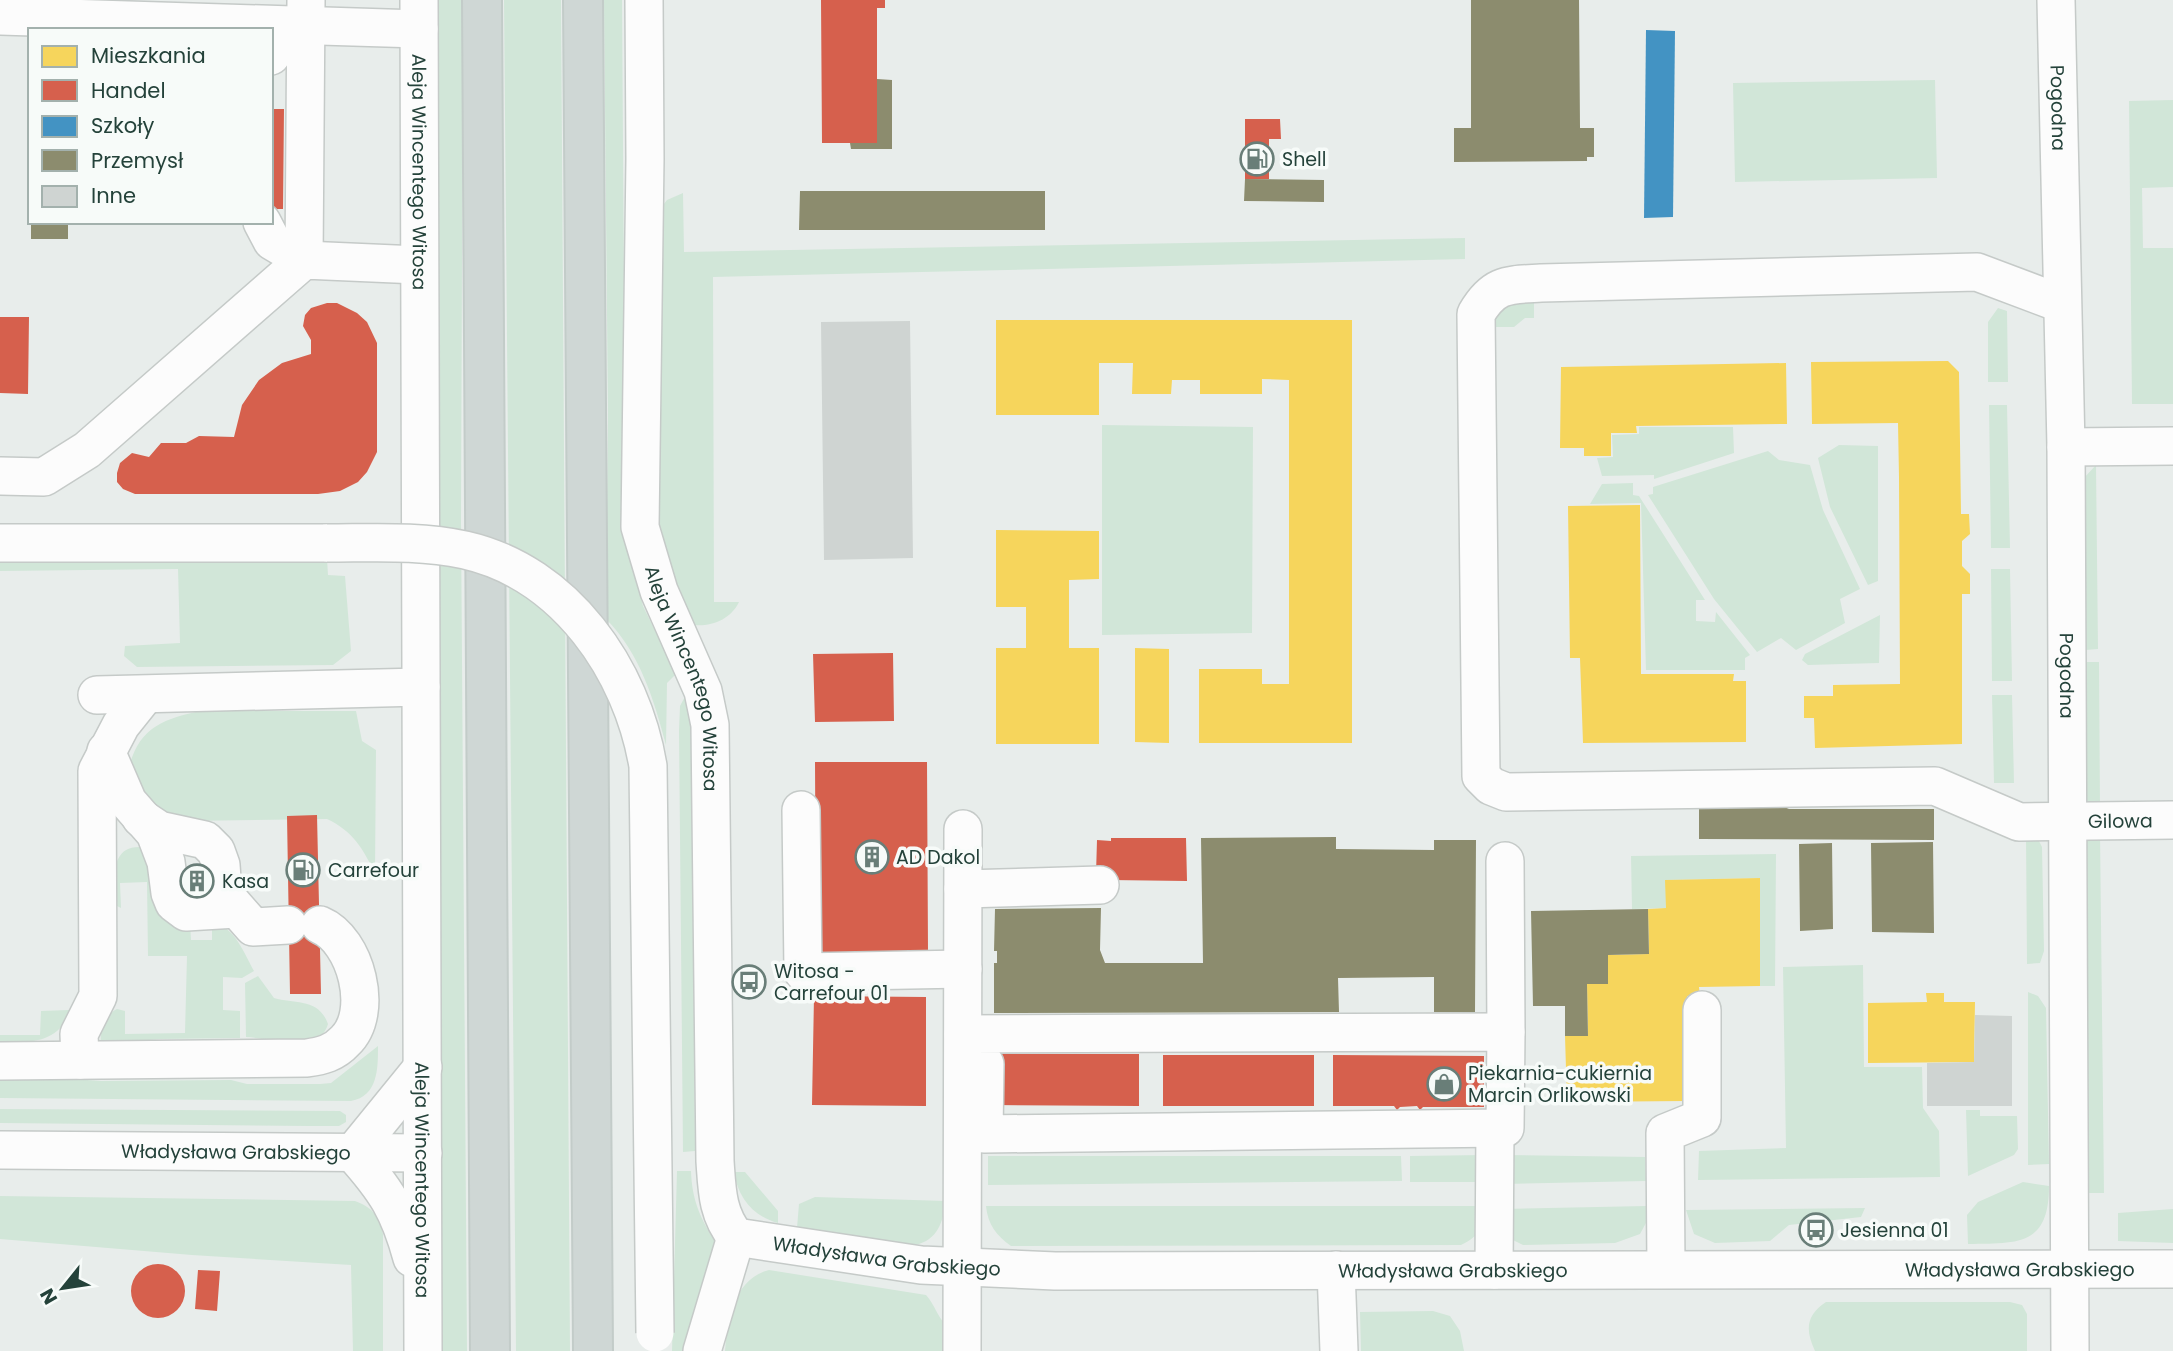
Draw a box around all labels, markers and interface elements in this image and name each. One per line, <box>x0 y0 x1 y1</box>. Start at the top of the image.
legend <box>28 28 273 224</box>
text: Mieszkania <box>91 41 206 70</box>
street label: Aleja Wincentego Witosa <box>405 54 433 290</box>
street label: Pogodna <box>2043 65 2072 151</box>
text: Handel <box>91 76 166 105</box>
text: Szkoły <box>91 111 154 140</box>
fuel station icon: Shell <box>1238 140 1276 178</box>
text: Przemysł <box>91 146 184 175</box>
place label: Shell <box>1282 146 1326 173</box>
text: Inne <box>91 181 136 210</box>
street label: Aleja Wincentego Witosa <box>638 562 724 792</box>
street label: Pogodna <box>2053 633 2080 719</box>
street label: Gilowa <box>2088 807 2153 835</box>
building icon: AD Dakol <box>853 838 891 876</box>
place label: AD Dakol <box>896 844 980 871</box>
fuel station icon: Carrefour <box>284 851 322 889</box>
place label: Carrefour <box>328 857 419 884</box>
building icon: Kasa <box>178 862 216 900</box>
place label: Kasa <box>222 868 269 895</box>
place label: Witosa - Carrefour 01 <box>774 958 888 1007</box>
bus stop icon: Witosa - Carrefour 01 <box>730 963 768 1001</box>
place label: Piekarnia-cukiernia Marcin Orlikowski <box>1468 1060 1652 1109</box>
street label: Aleja Wincentego Witosa <box>408 1062 436 1298</box>
shop icon: Piekarnia-cukiernia Marcin Orlikowski <box>1425 1065 1463 1103</box>
street label: Władysława Grabskiego <box>121 1138 351 1166</box>
bus stop icon: Jesienna 01 <box>1797 1211 1835 1249</box>
place label: Jesienna 01 <box>1840 1217 1948 1244</box>
street label: Władysława Grabskiego <box>771 1230 1001 1283</box>
north arrow <box>28 1253 98 1323</box>
street label: Władysława Grabskiego <box>1905 1256 2135 1283</box>
street label: Władysława Grabskiego <box>1338 1257 1568 1284</box>
text: N <box>33 1283 64 1309</box>

